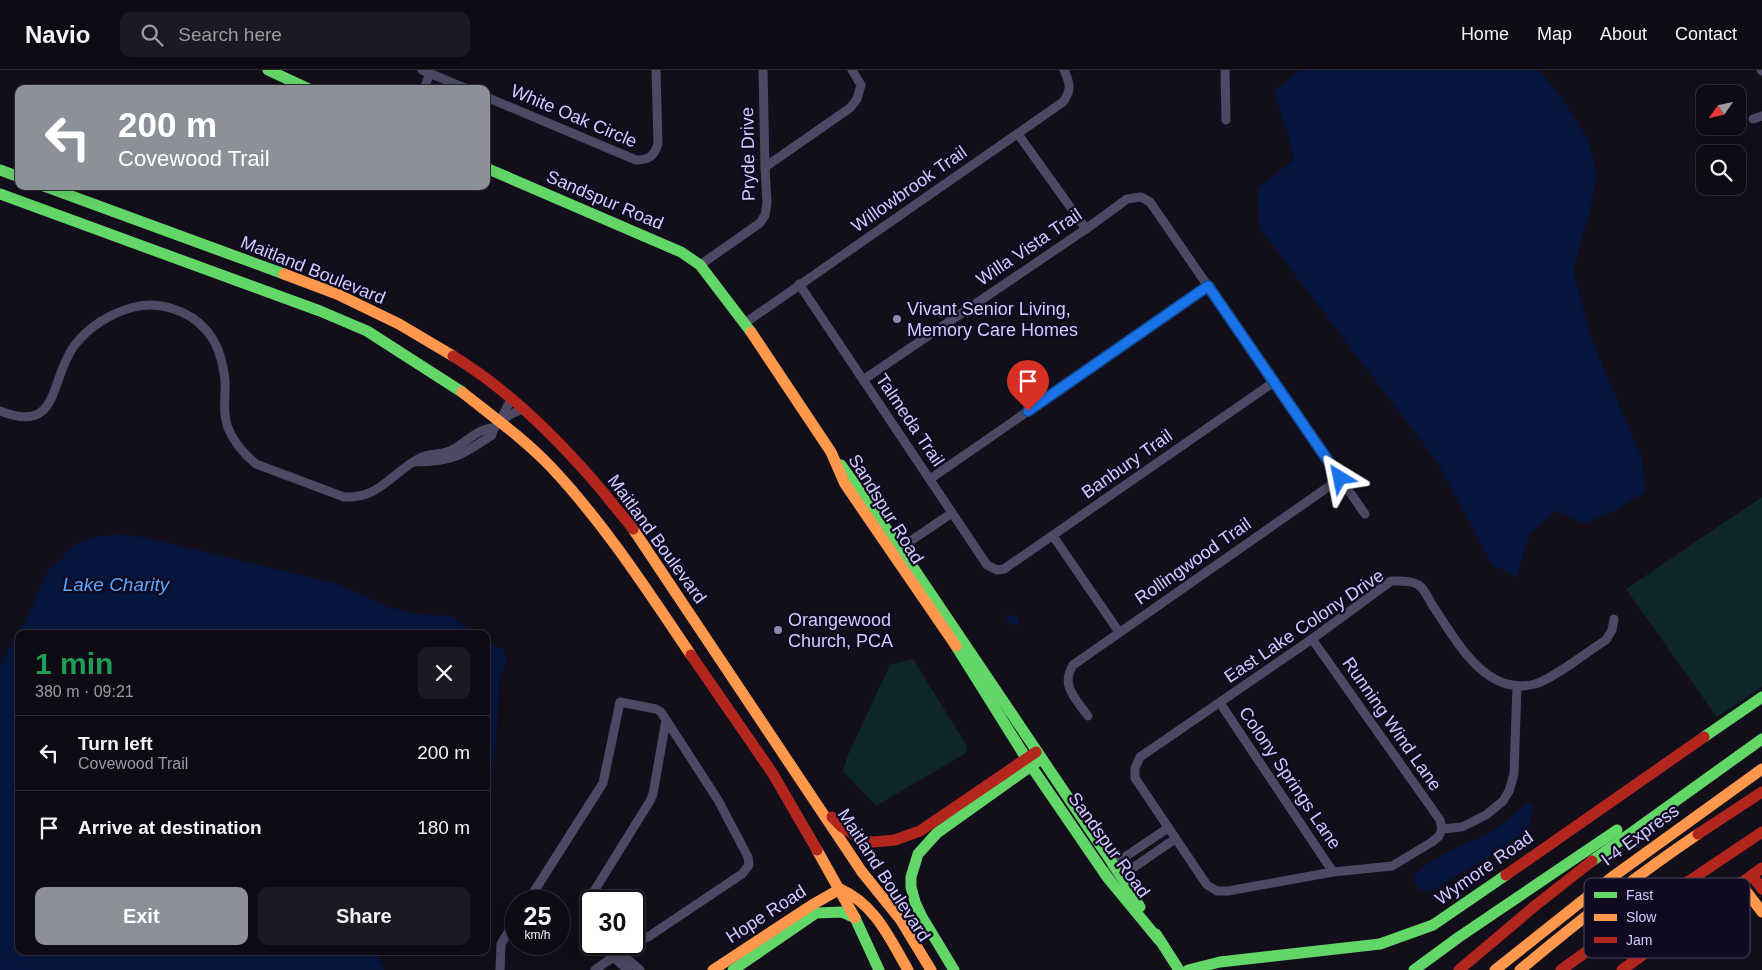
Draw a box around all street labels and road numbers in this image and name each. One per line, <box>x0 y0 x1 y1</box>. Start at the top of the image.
street label: White Oak Circle <box>508 80 640 152</box>
street label: Pryde Drive <box>737 107 759 201</box>
street label: Willowbrook Trail <box>848 142 970 236</box>
street label: Sandspur Road <box>544 166 666 234</box>
street label: Willa Vista Trail <box>973 204 1085 290</box>
street label: Maitland Boulevard <box>238 232 388 308</box>
street label: Talmeda Trail <box>872 370 948 470</box>
street label: Banbury Trail <box>1078 425 1176 503</box>
street label: Sandspur Road <box>844 451 928 567</box>
street label: Maitland Boulevard <box>604 471 710 607</box>
street label: Rollingwood Trail <box>1131 513 1255 609</box>
street label: East Lake Colony Drive <box>1220 565 1388 687</box>
street label: Running Wind Lane <box>1338 654 1446 794</box>
street label: Colony Springs Lane <box>1235 703 1345 853</box>
street label: Sandspur Road <box>1064 789 1154 901</box>
street label: I-4 Express <box>1597 800 1683 870</box>
street label: Maitland Boulevard <box>834 805 934 945</box>
street label: Wymore Road <box>1431 827 1537 909</box>
street label: Hope Road <box>722 881 810 947</box>

